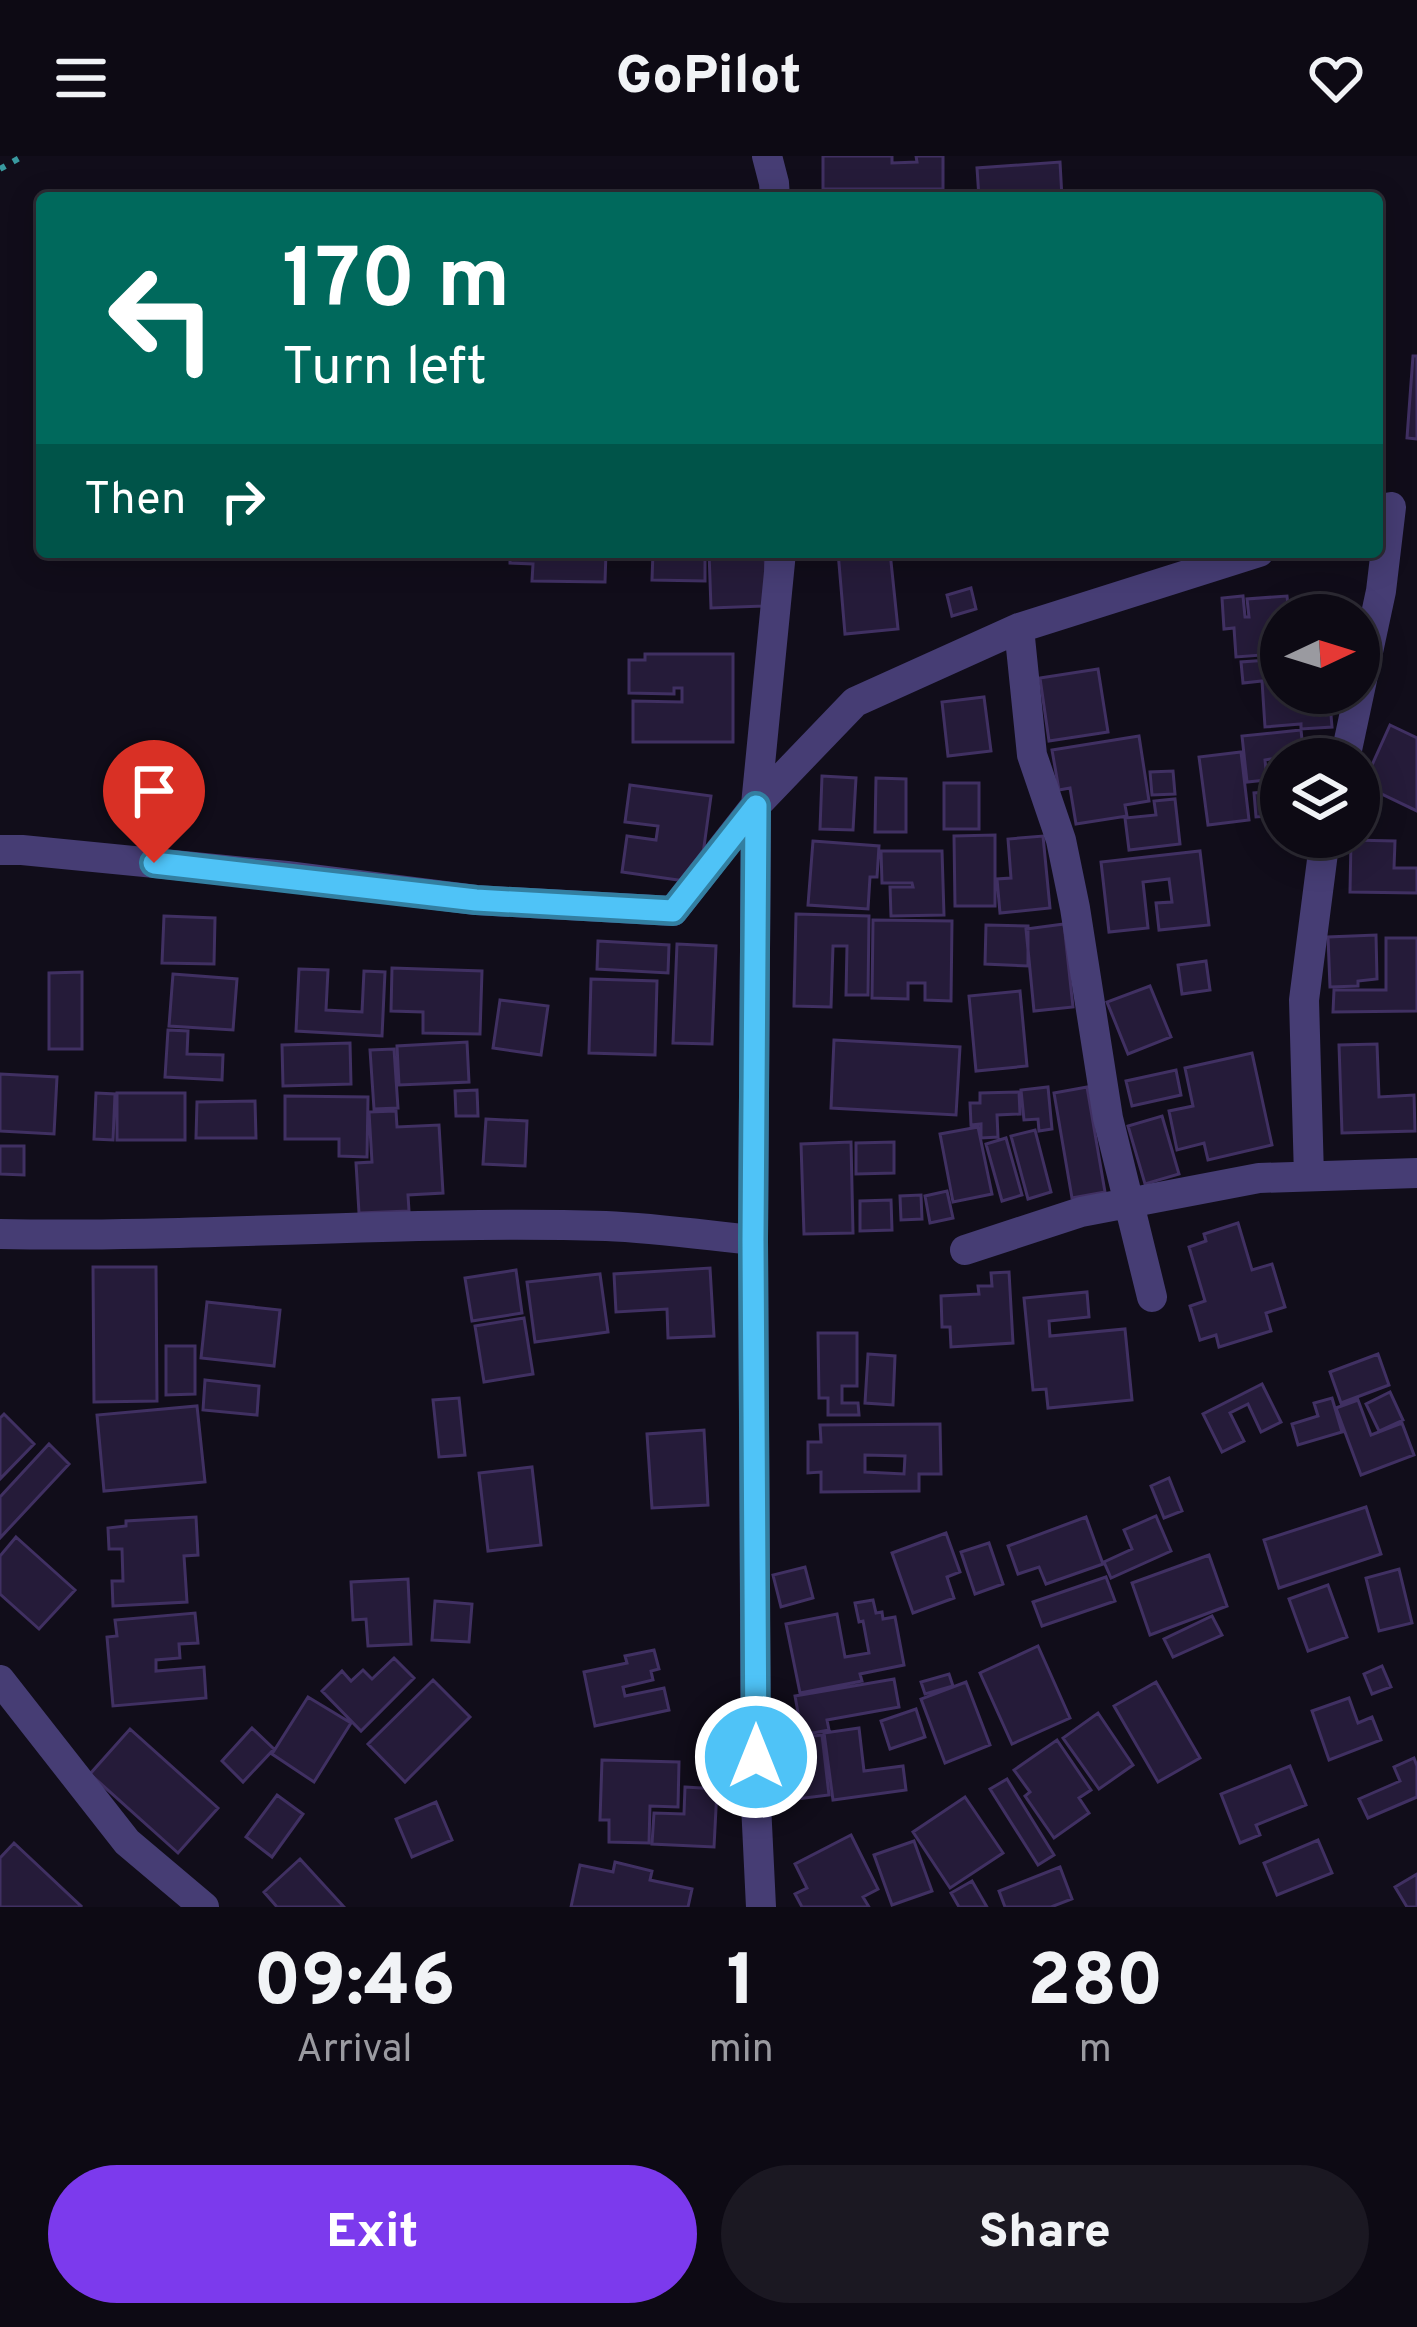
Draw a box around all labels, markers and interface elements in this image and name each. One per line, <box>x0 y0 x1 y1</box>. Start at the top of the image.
text: GoPilot <box>616 44 801 113</box>
icon: menu <box>48 45 114 111</box>
icon: heart <box>1303 45 1369 111</box>
text: 170 m <box>282 231 510 337</box>
icon: left <box>84 240 240 396</box>
text: Turn left <box>282 335 487 404</box>
icon: right <box>210 468 276 534</box>
text: Then <box>84 473 186 530</box>
north arrow <box>1260 594 1380 714</box>
map controls <box>1260 594 1380 858</box>
button: layers <box>1260 738 1380 858</box>
pin <box>103 740 205 863</box>
icon: arrive <box>121 758 187 824</box>
position arrow <box>693 1694 819 1820</box>
text: 09:46 <box>254 1939 455 2031</box>
text: 1 <box>727 1939 756 2031</box>
text: 280 <box>1027 1939 1163 2031</box>
text: Arrival <box>296 2027 413 2076</box>
text: min <box>709 2027 774 2076</box>
text: m <box>1079 2027 1112 2076</box>
button: Exit <box>48 2165 697 2303</box>
button: Share <box>721 2165 1369 2303</box>

